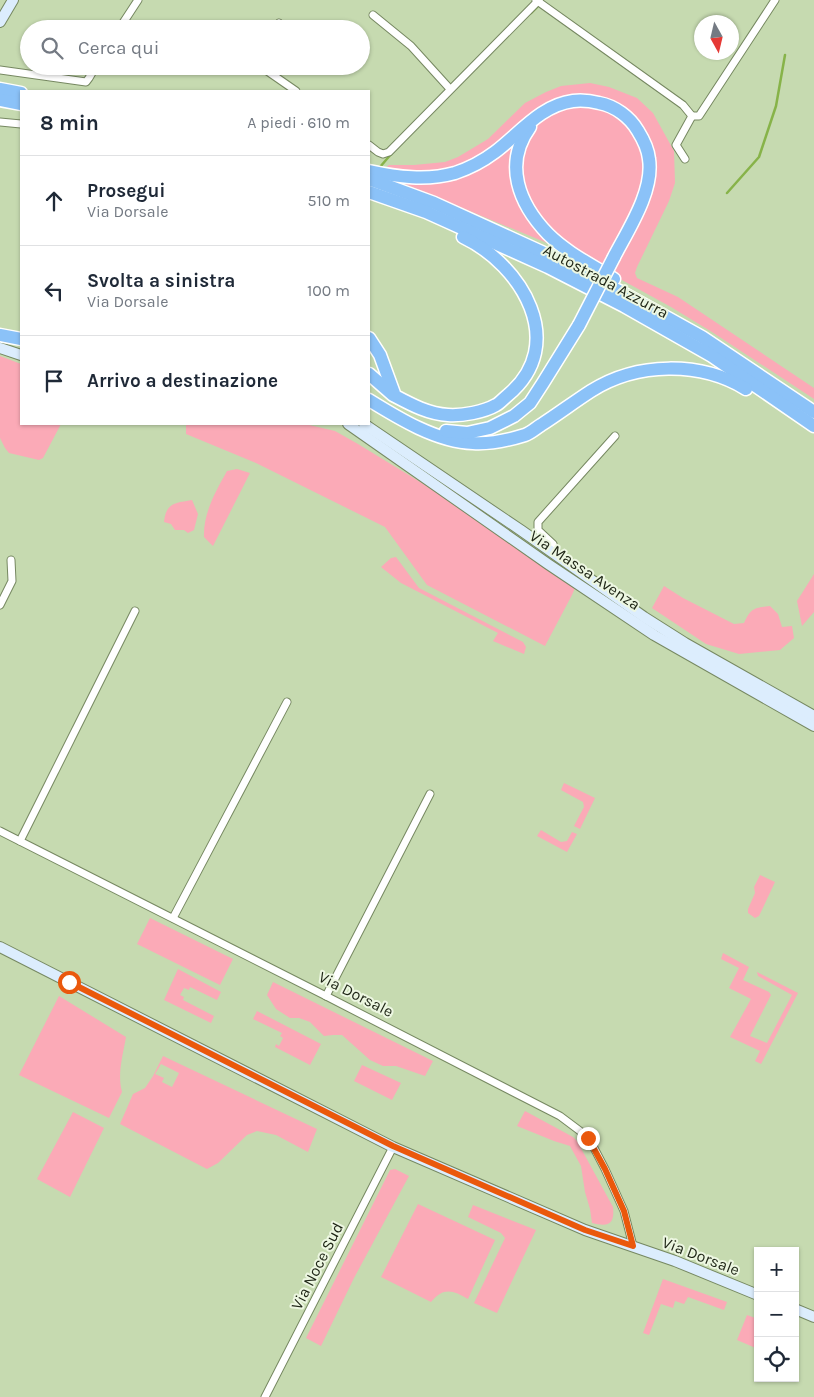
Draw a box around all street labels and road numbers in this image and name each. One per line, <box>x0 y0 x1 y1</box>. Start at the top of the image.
street label: Autostrada Azzurra <box>540 240 672 322</box>
street label: Via Massa Avenza <box>526 526 644 614</box>
street label: Via Dorsale <box>315 967 397 1021</box>
street label: Via Noce Sud <box>287 1219 347 1313</box>
street label: Via Dorsale <box>660 1233 742 1279</box>

